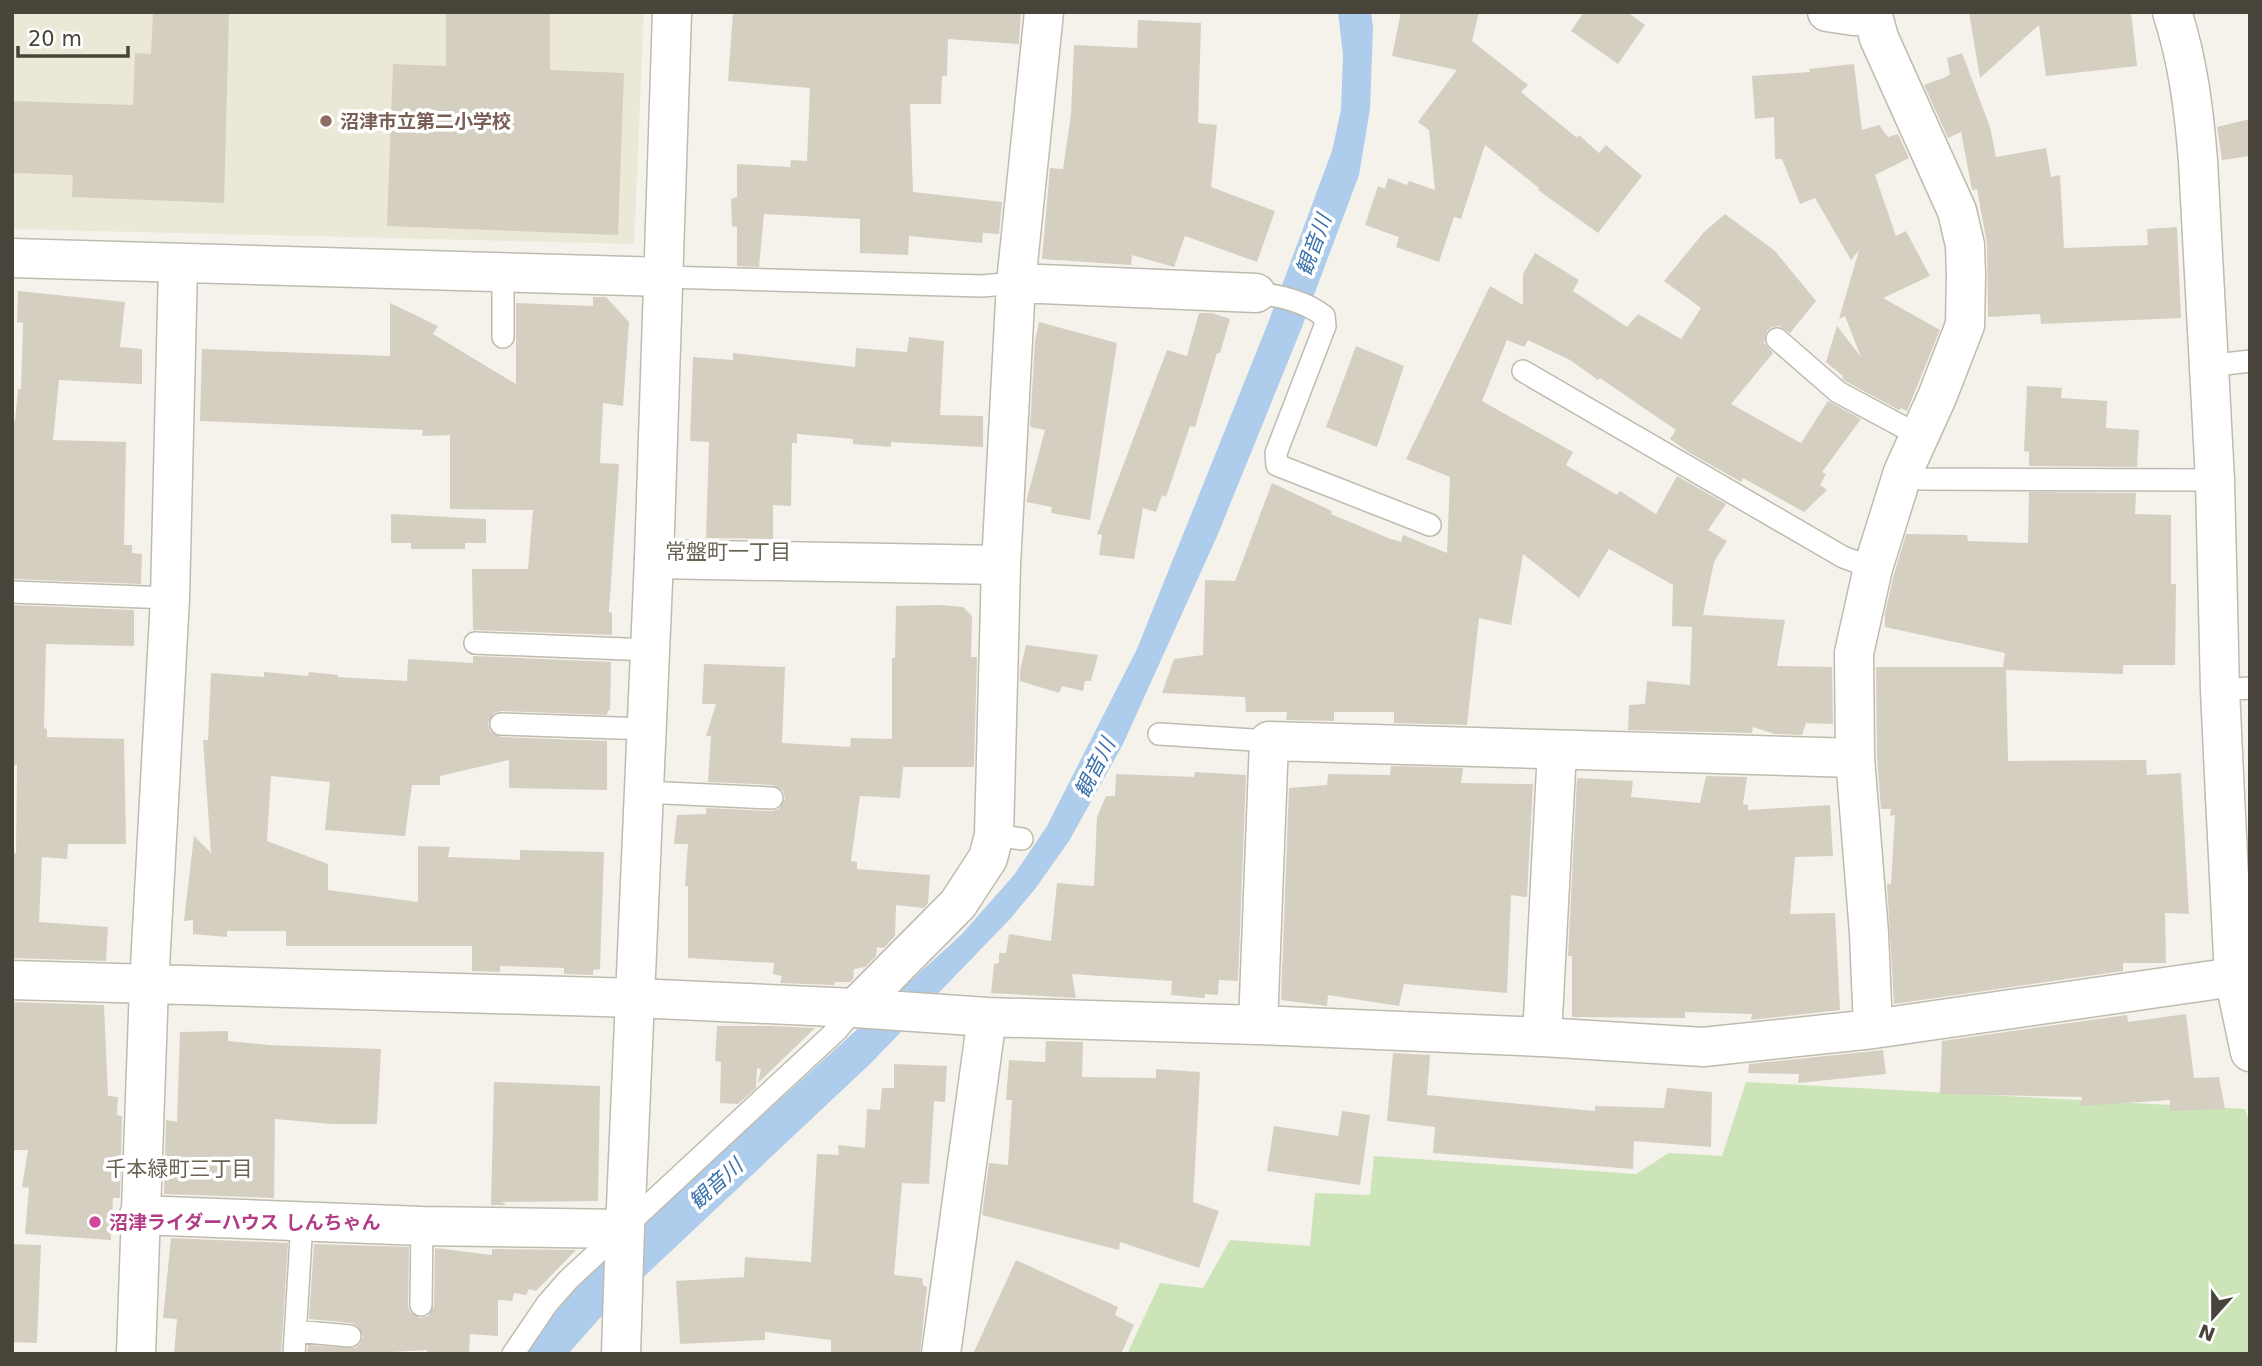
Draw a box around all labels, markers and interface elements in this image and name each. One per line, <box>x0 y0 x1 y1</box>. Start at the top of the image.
scale bar <box>18 14 128 58</box>
text: 20 m <box>28 27 82 51</box>
place label: 沼津市立第二小学校 <box>340 110 511 132</box>
marker: 沼津市立第二小学校 <box>318 113 334 129</box>
water label: 観音川 <box>1292 209 1337 279</box>
district label: 常盤町一丁目 <box>665 540 791 564</box>
water label: 観音川 <box>1070 733 1121 802</box>
water label: 観音川 <box>685 1153 749 1214</box>
district label: 千本緑町三丁目 <box>106 1157 253 1181</box>
place label: 沼津ライダーハウス しんちゃん <box>109 1211 380 1233</box>
marker: 沼津ライダーハウス しんちゃん <box>87 1214 103 1230</box>
north arrow <box>2178 1282 2248 1352</box>
text: N <box>2196 1320 2218 1346</box>

